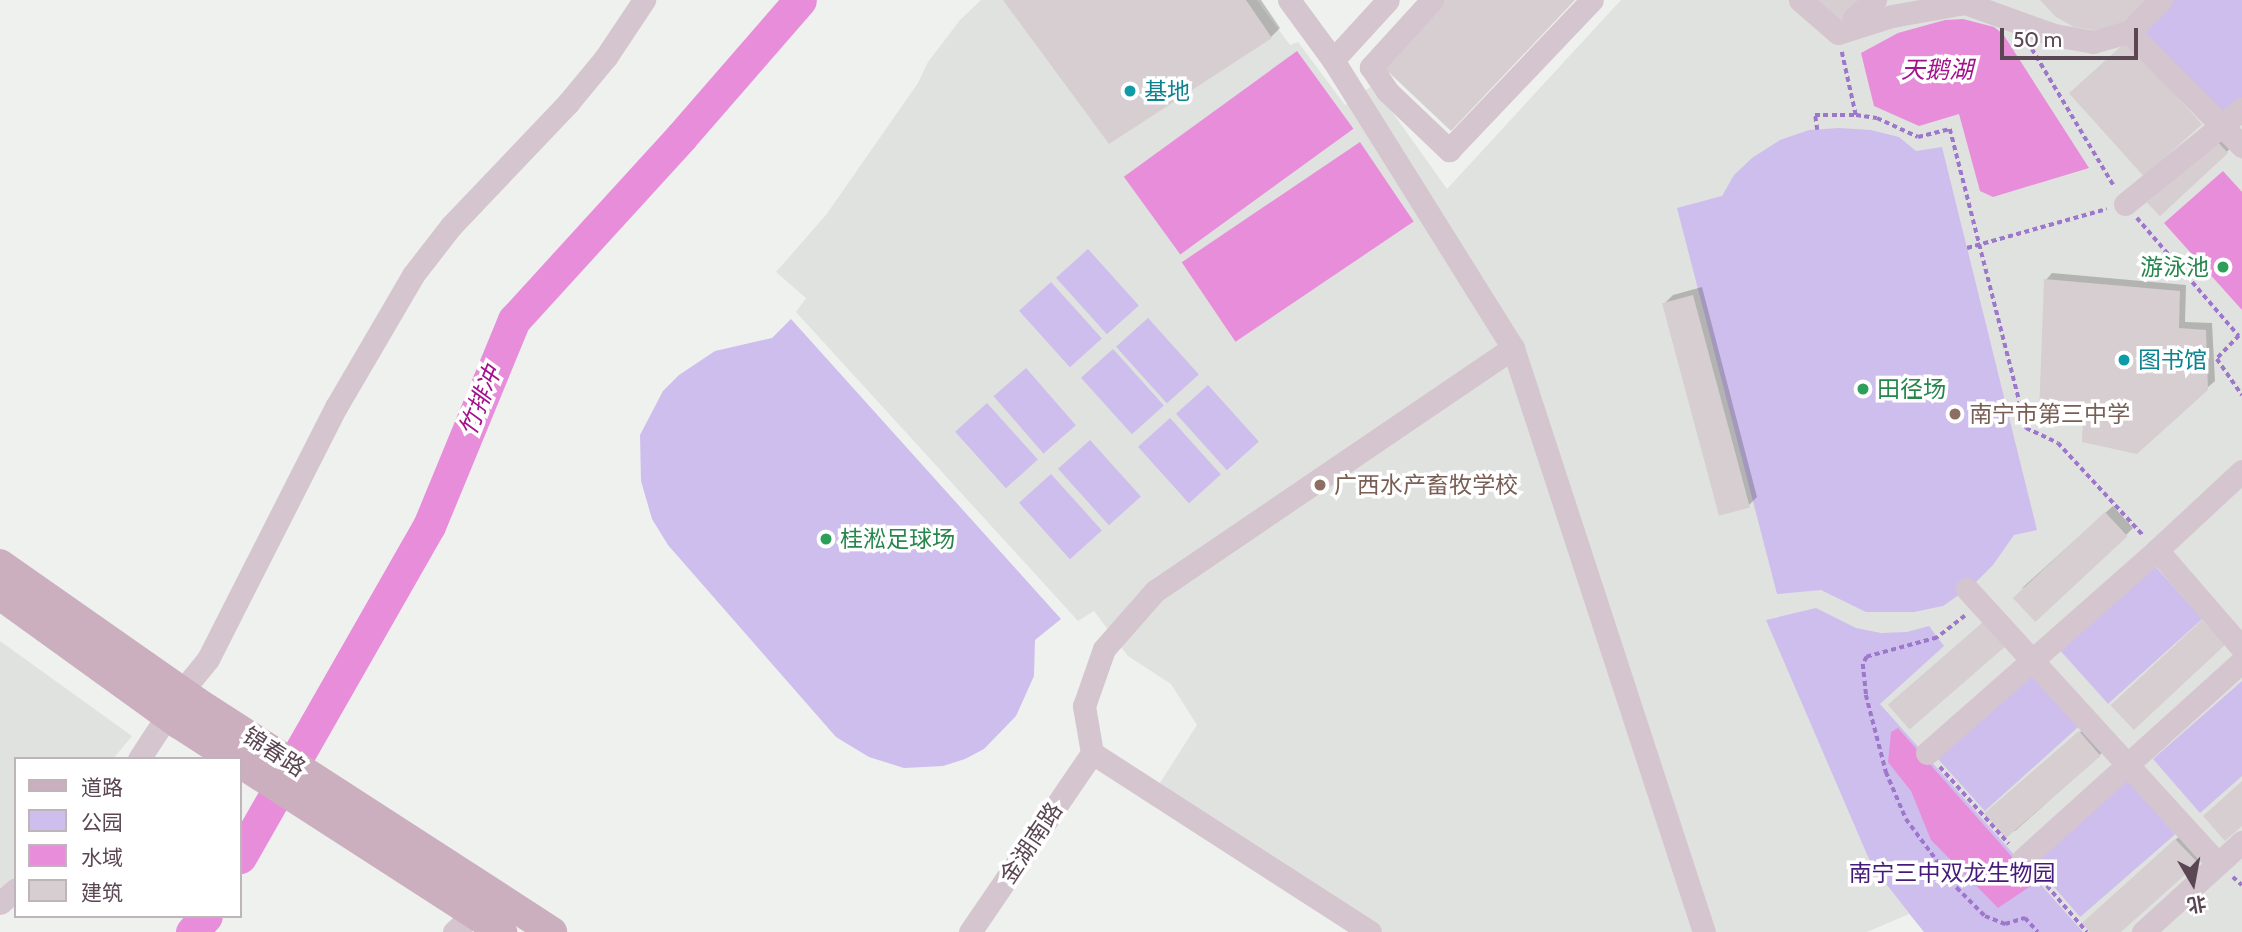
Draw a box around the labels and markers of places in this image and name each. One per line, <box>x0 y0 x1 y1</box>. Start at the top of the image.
place label: 基地 <box>1144 77 1190 105</box>
marker: 基地 <box>1122 83 1138 99</box>
place label: 游泳池 <box>2140 253 2209 281</box>
marker: 游泳池 <box>2215 259 2231 275</box>
place label: 图书馆 <box>2138 346 2207 374</box>
marker: 图书馆 <box>2116 352 2132 368</box>
place label: 田径场 <box>1877 375 1946 403</box>
marker: 田径场 <box>1855 381 1871 397</box>
place label: 南宁市第三中学 <box>1969 400 2130 428</box>
marker: 南宁市第三中学 <box>1947 406 1963 422</box>
place label: 广西水产畜牧学校 <box>1334 471 1518 499</box>
marker: 广西水产畜牧学校 <box>1312 477 1328 493</box>
place label: 桂淞足球场 <box>840 525 955 553</box>
marker: 桂淞足球场 <box>818 531 834 547</box>

